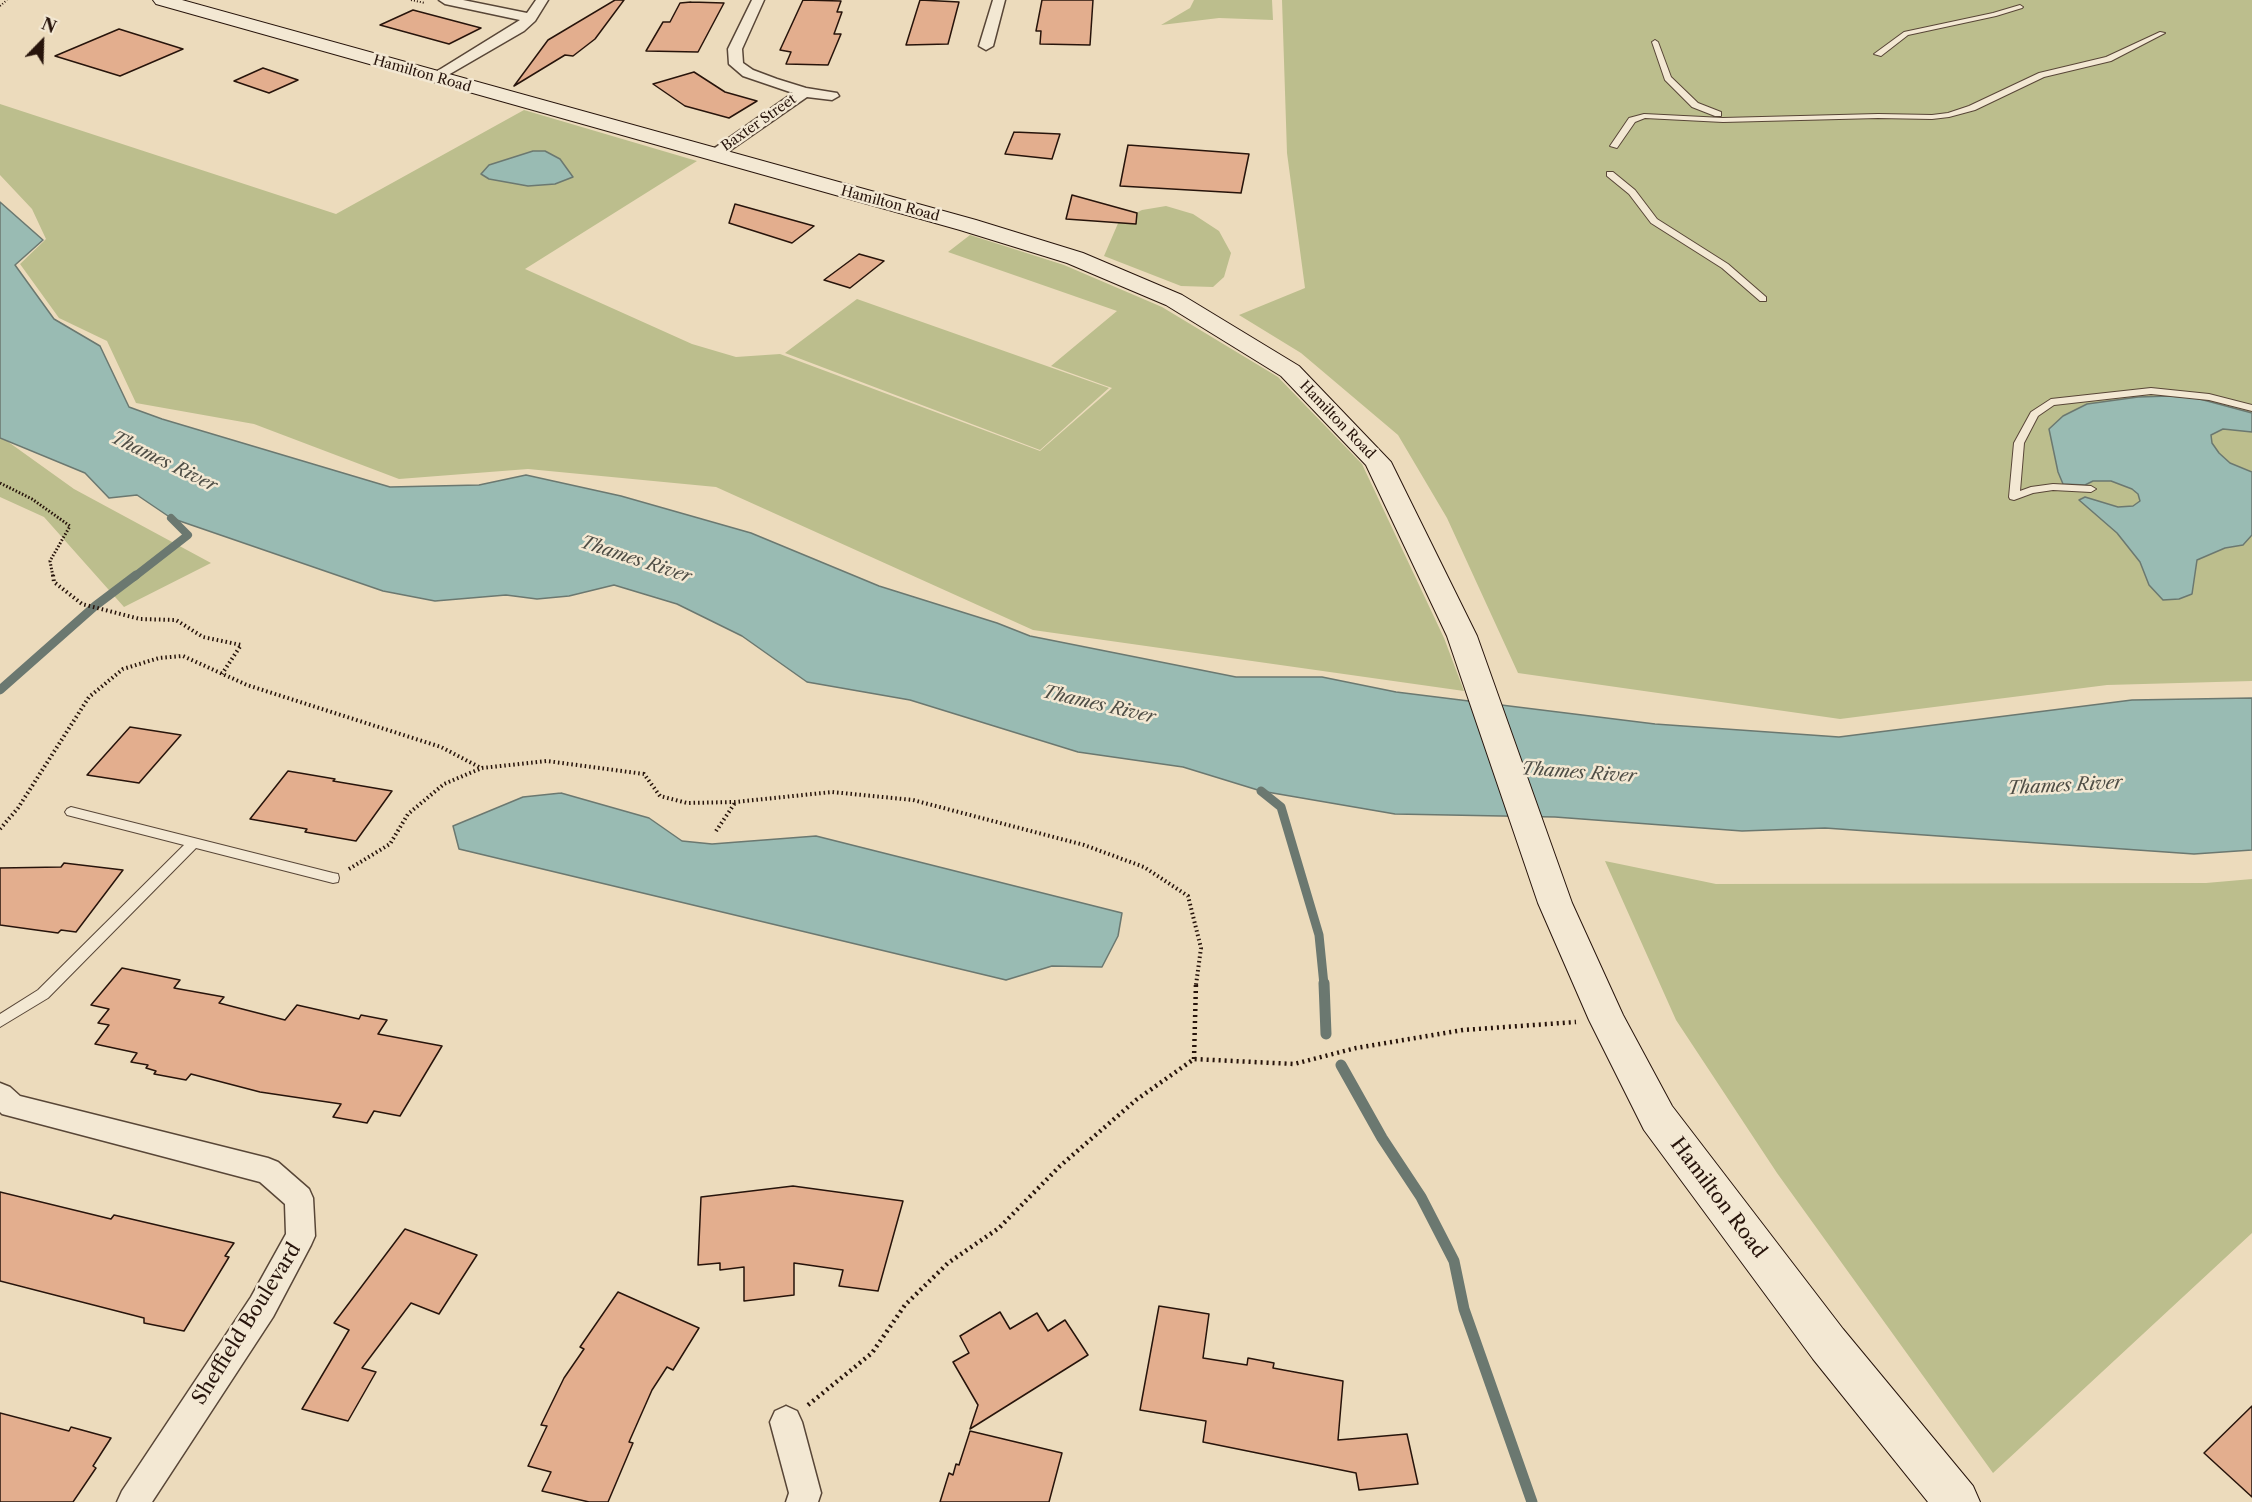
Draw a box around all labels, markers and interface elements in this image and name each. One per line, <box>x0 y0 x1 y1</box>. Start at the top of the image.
north arrow <box>12 12 72 72</box>
text: N <box>39 14 59 37</box>
street label: Hamilton Road <box>371 52 473 96</box>
street label: Baxter Street <box>718 91 800 155</box>
street label: Hamilton Road <box>839 183 941 225</box>
street label: Hamilton Road <box>1296 378 1378 462</box>
water label: Thames River <box>107 427 221 497</box>
water label: Thames River <box>578 532 694 588</box>
water label: Thames River <box>1040 682 1158 728</box>
water label: Thames River <box>1521 758 1637 788</box>
water label: Thames River <box>2007 772 2123 800</box>
street label: Hamilton Road <box>1665 1133 1771 1263</box>
street label: Sheffield Boulevard <box>188 1239 306 1409</box>

